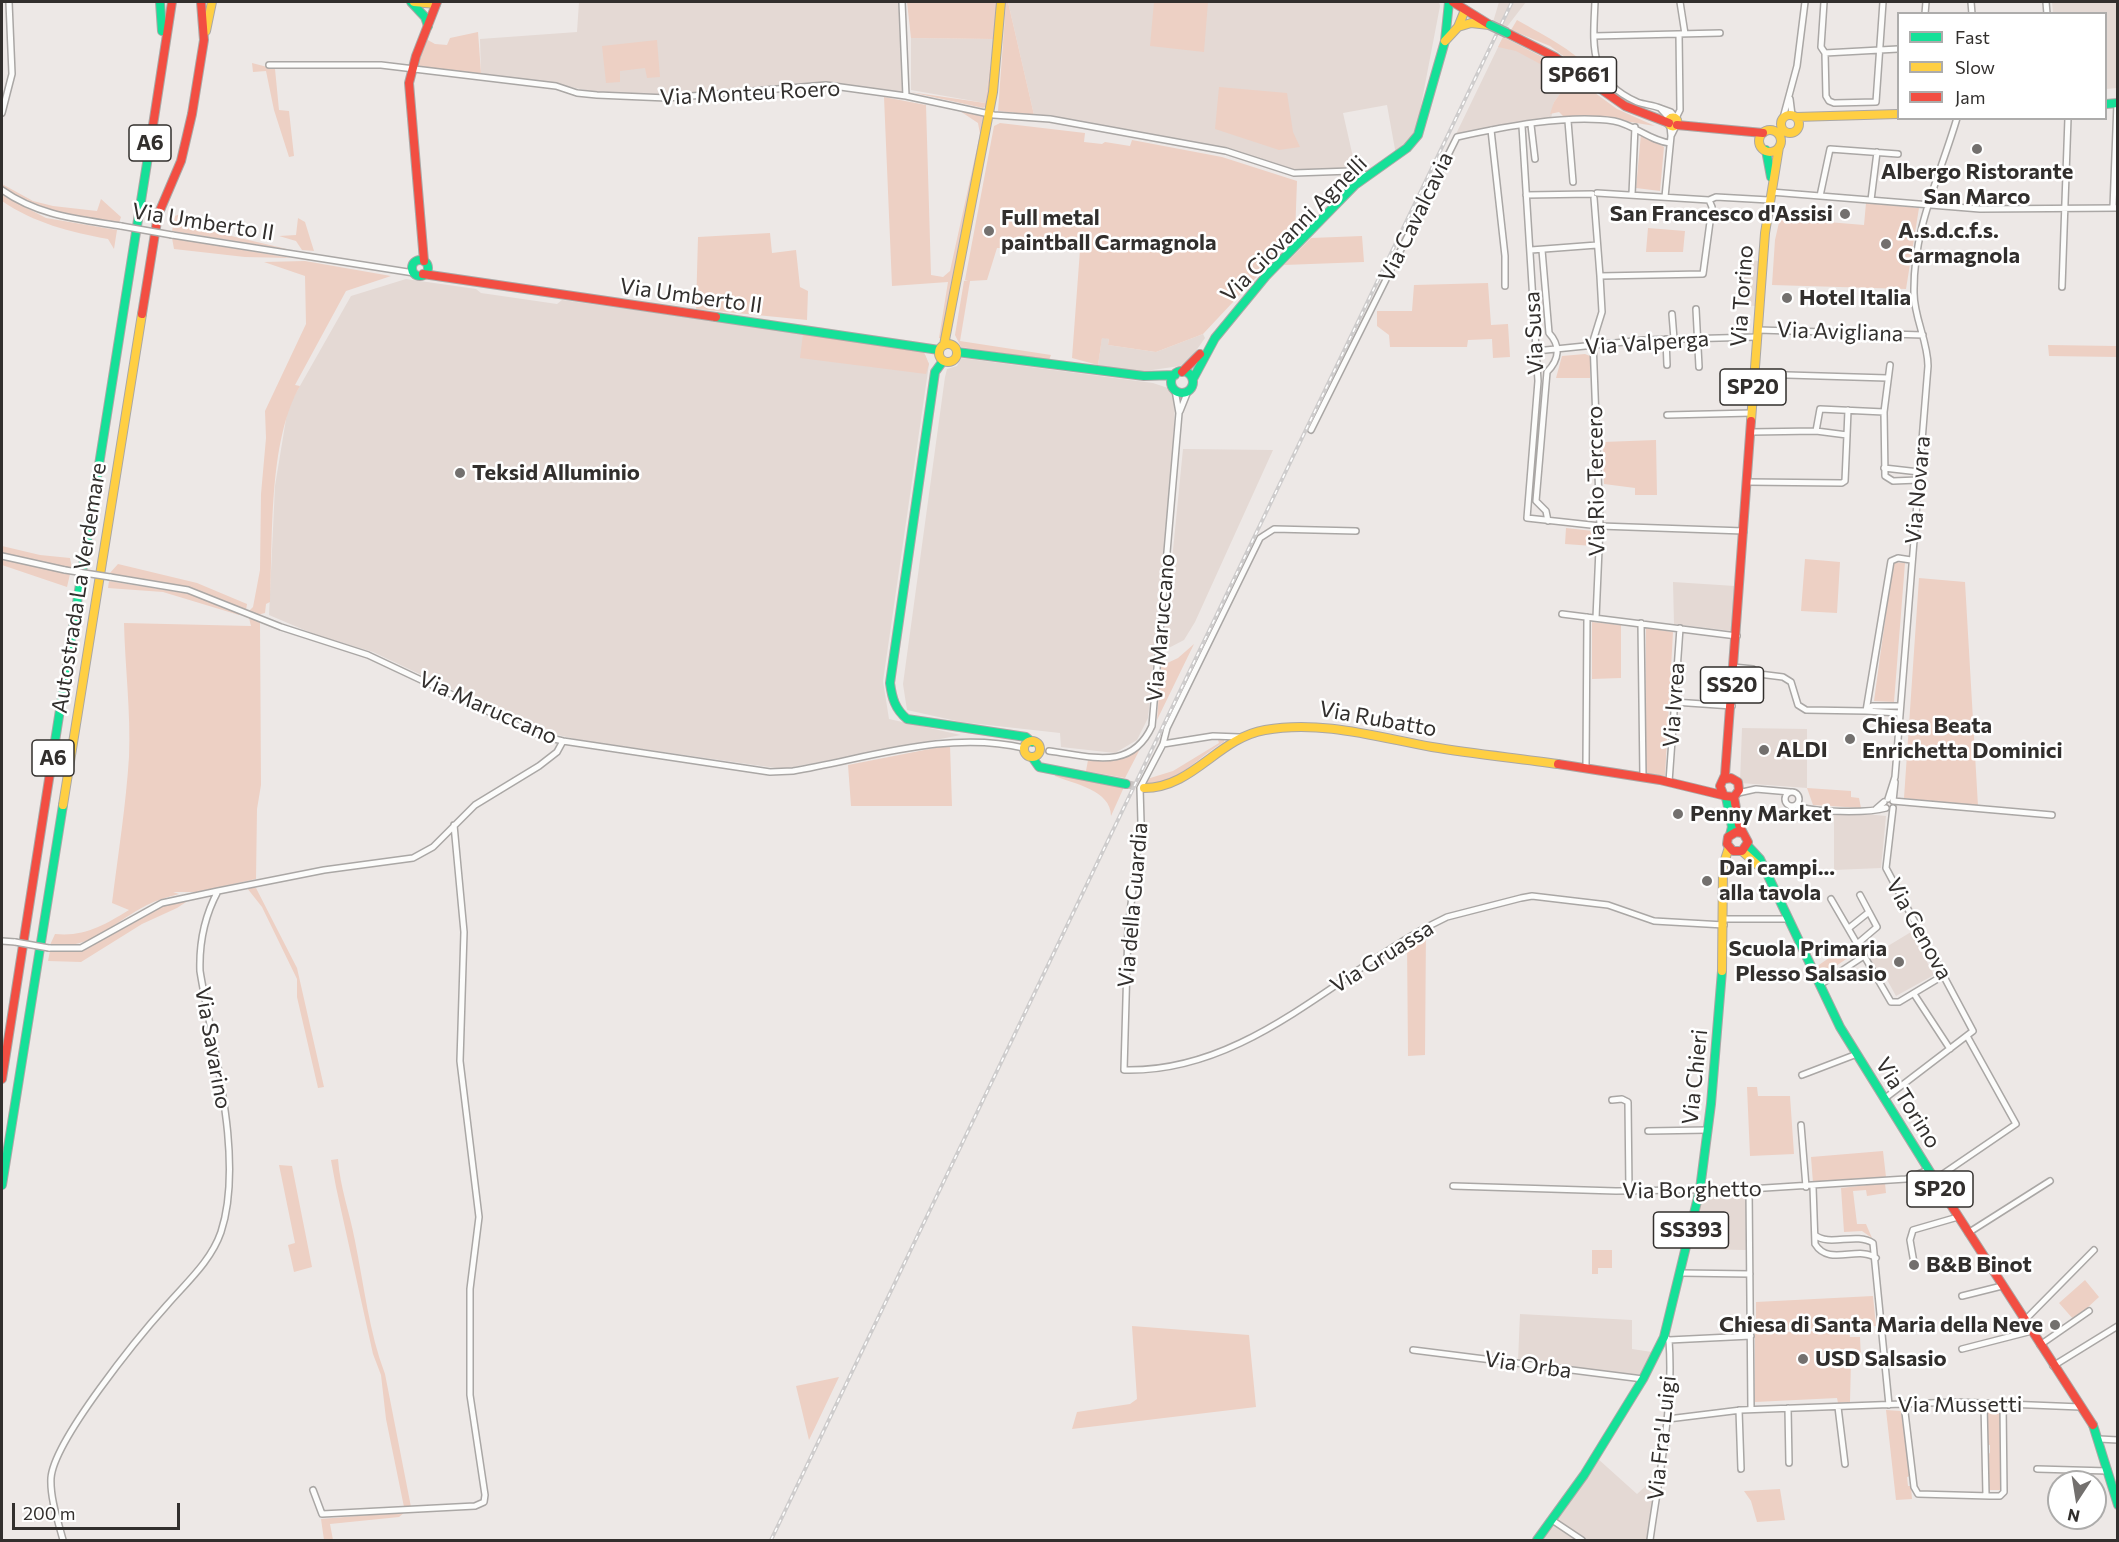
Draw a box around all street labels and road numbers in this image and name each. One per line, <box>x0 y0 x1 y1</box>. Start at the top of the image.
road number: SP661 <box>1542 57 1616 93</box>
street label: Via Monteu Roero <box>659 75 841 111</box>
road number: A6 <box>129 125 171 161</box>
street label: Via Cavalcavia <box>1373 148 1459 286</box>
street label: Via Giovanni Agnelli <box>1215 150 1373 308</box>
street label: Via Umberto II <box>130 198 276 246</box>
street label: Via Torino <box>1725 244 1759 348</box>
street label: Via Umberto II <box>618 273 764 319</box>
street label: Via Susa <box>1519 291 1549 375</box>
street label: Via Avigliana <box>1776 317 1904 347</box>
street label: Via Valperga <box>1584 326 1710 360</box>
road number: SP20 <box>1720 369 1786 405</box>
street label: Via Rio Tercero <box>1581 405 1611 557</box>
street label: Via Novara <box>1900 435 1936 545</box>
street label: Autostrada La Verdemare <box>46 461 112 715</box>
street label: Via Maruccano <box>1141 553 1181 703</box>
street label: Via Ivrea <box>1658 661 1690 749</box>
street label: Via Maruccano <box>415 666 561 750</box>
road number: SS20 <box>1700 667 1764 703</box>
street label: Via Rubatto <box>1317 696 1439 742</box>
road number: A6 <box>32 740 74 776</box>
street label: Via della Guardia <box>1113 821 1153 989</box>
street label: Via Genova <box>1880 874 1958 984</box>
street label: Via Gruassa <box>1326 915 1438 999</box>
street label: Via Savarino <box>189 985 237 1111</box>
street label: Via Chieri <box>1677 1028 1713 1126</box>
street label: Via Torino <box>1870 1053 1946 1153</box>
road number: SP20 <box>1907 1171 1973 1207</box>
street label: Via Borghetto <box>1622 1176 1762 1204</box>
road number: SS393 <box>1654 1212 1728 1248</box>
street label: Via Orba <box>1483 1346 1573 1384</box>
street label: Via Fra' Luigi <box>1642 1374 1682 1502</box>
street label: Via Mussetti <box>1898 1392 2022 1418</box>

